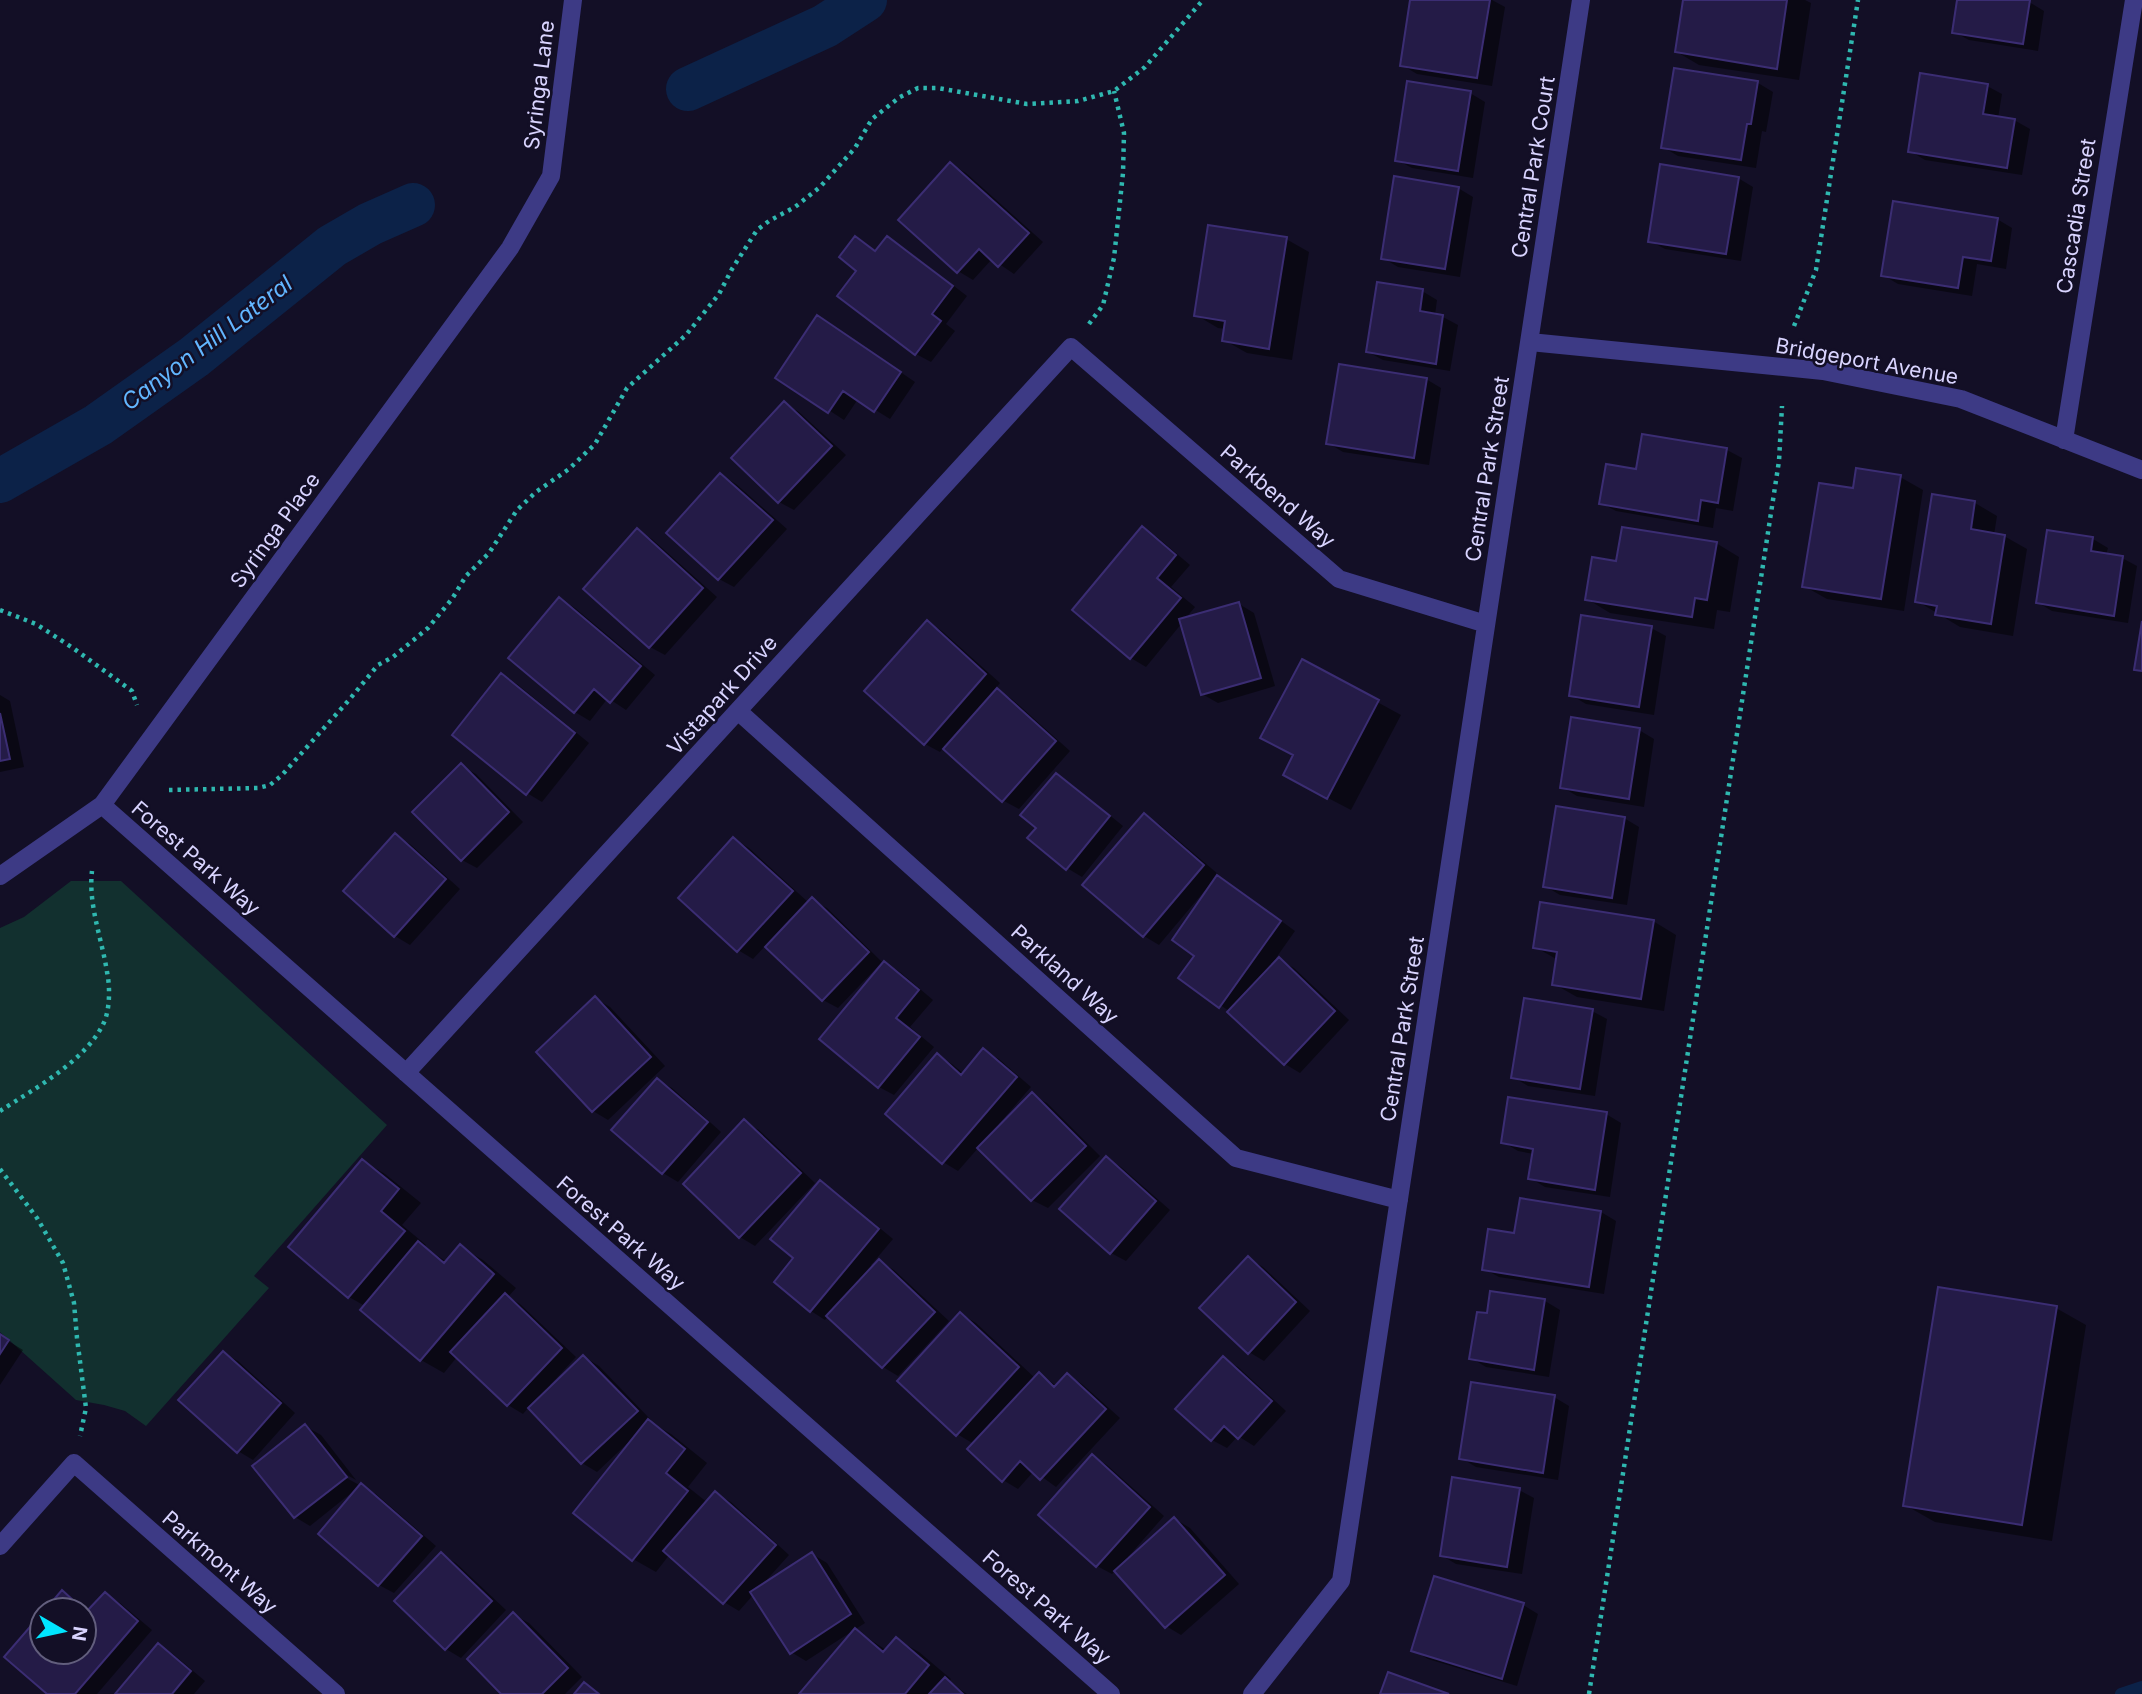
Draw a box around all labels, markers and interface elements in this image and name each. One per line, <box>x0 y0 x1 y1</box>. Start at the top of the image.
street label: Syringa Lane <box>519 19 559 151</box>
street label: Central Park Court <box>1506 74 1560 260</box>
street label: Cascadia Street <box>2051 136 2101 296</box>
water label: Canyon Hill Lateral <box>116 269 298 416</box>
street label: Bridgeport Avenue <box>1774 333 1960 389</box>
street label: Central Park Street <box>1460 374 1514 564</box>
street label: Parkbend Way <box>1215 439 1341 553</box>
street label: Syringa Place <box>225 468 325 592</box>
street label: Vistapark Drive <box>662 630 782 760</box>
street label: Forest Park Way <box>127 796 265 921</box>
street label: Parkland Way <box>1006 919 1124 1029</box>
street label: Central Park Street <box>1375 934 1429 1124</box>
street label: Forest Park Way <box>552 1171 690 1296</box>
street label: Parkmont Way <box>157 1505 283 1619</box>
street label: Forest Park Way <box>978 1545 1116 1670</box>
north arrow <box>28 1596 98 1666</box>
text: N <box>67 1625 92 1643</box>

